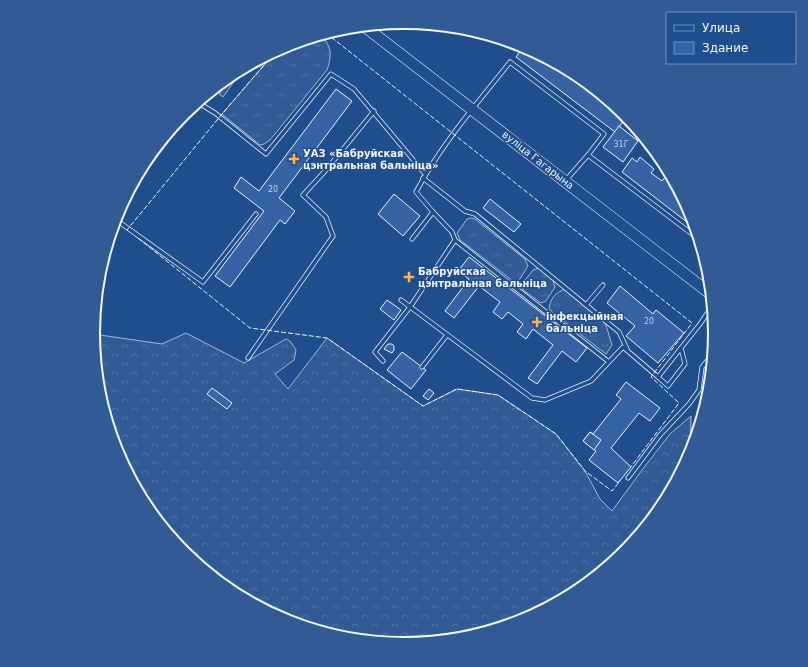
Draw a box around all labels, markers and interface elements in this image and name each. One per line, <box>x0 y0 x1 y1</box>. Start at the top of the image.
legend <box>666 12 796 64</box>
text: Улица <box>702 21 740 35</box>
text: Здание <box>702 41 748 55</box>
street label: вуліца Гагарына <box>500 129 576 191</box>
house number: 31Г <box>613 140 629 149</box>
place label: УАЗ «Бабруйская цэнтральная бальніца» <box>303 148 439 171</box>
marker: УАЗ «Бабруйская цэнтральная бальніца» <box>288 153 300 165</box>
house number: 20 <box>268 185 278 194</box>
place label: Бабруйская цэнтральная бальніца <box>418 266 547 289</box>
marker: Бабруйская цэнтральная бальніца <box>403 271 415 283</box>
place label: інфекцыйная бальніца <box>546 311 623 334</box>
marker: інфекцыйная бальніца <box>531 316 543 328</box>
house number: 20 <box>644 317 654 326</box>

